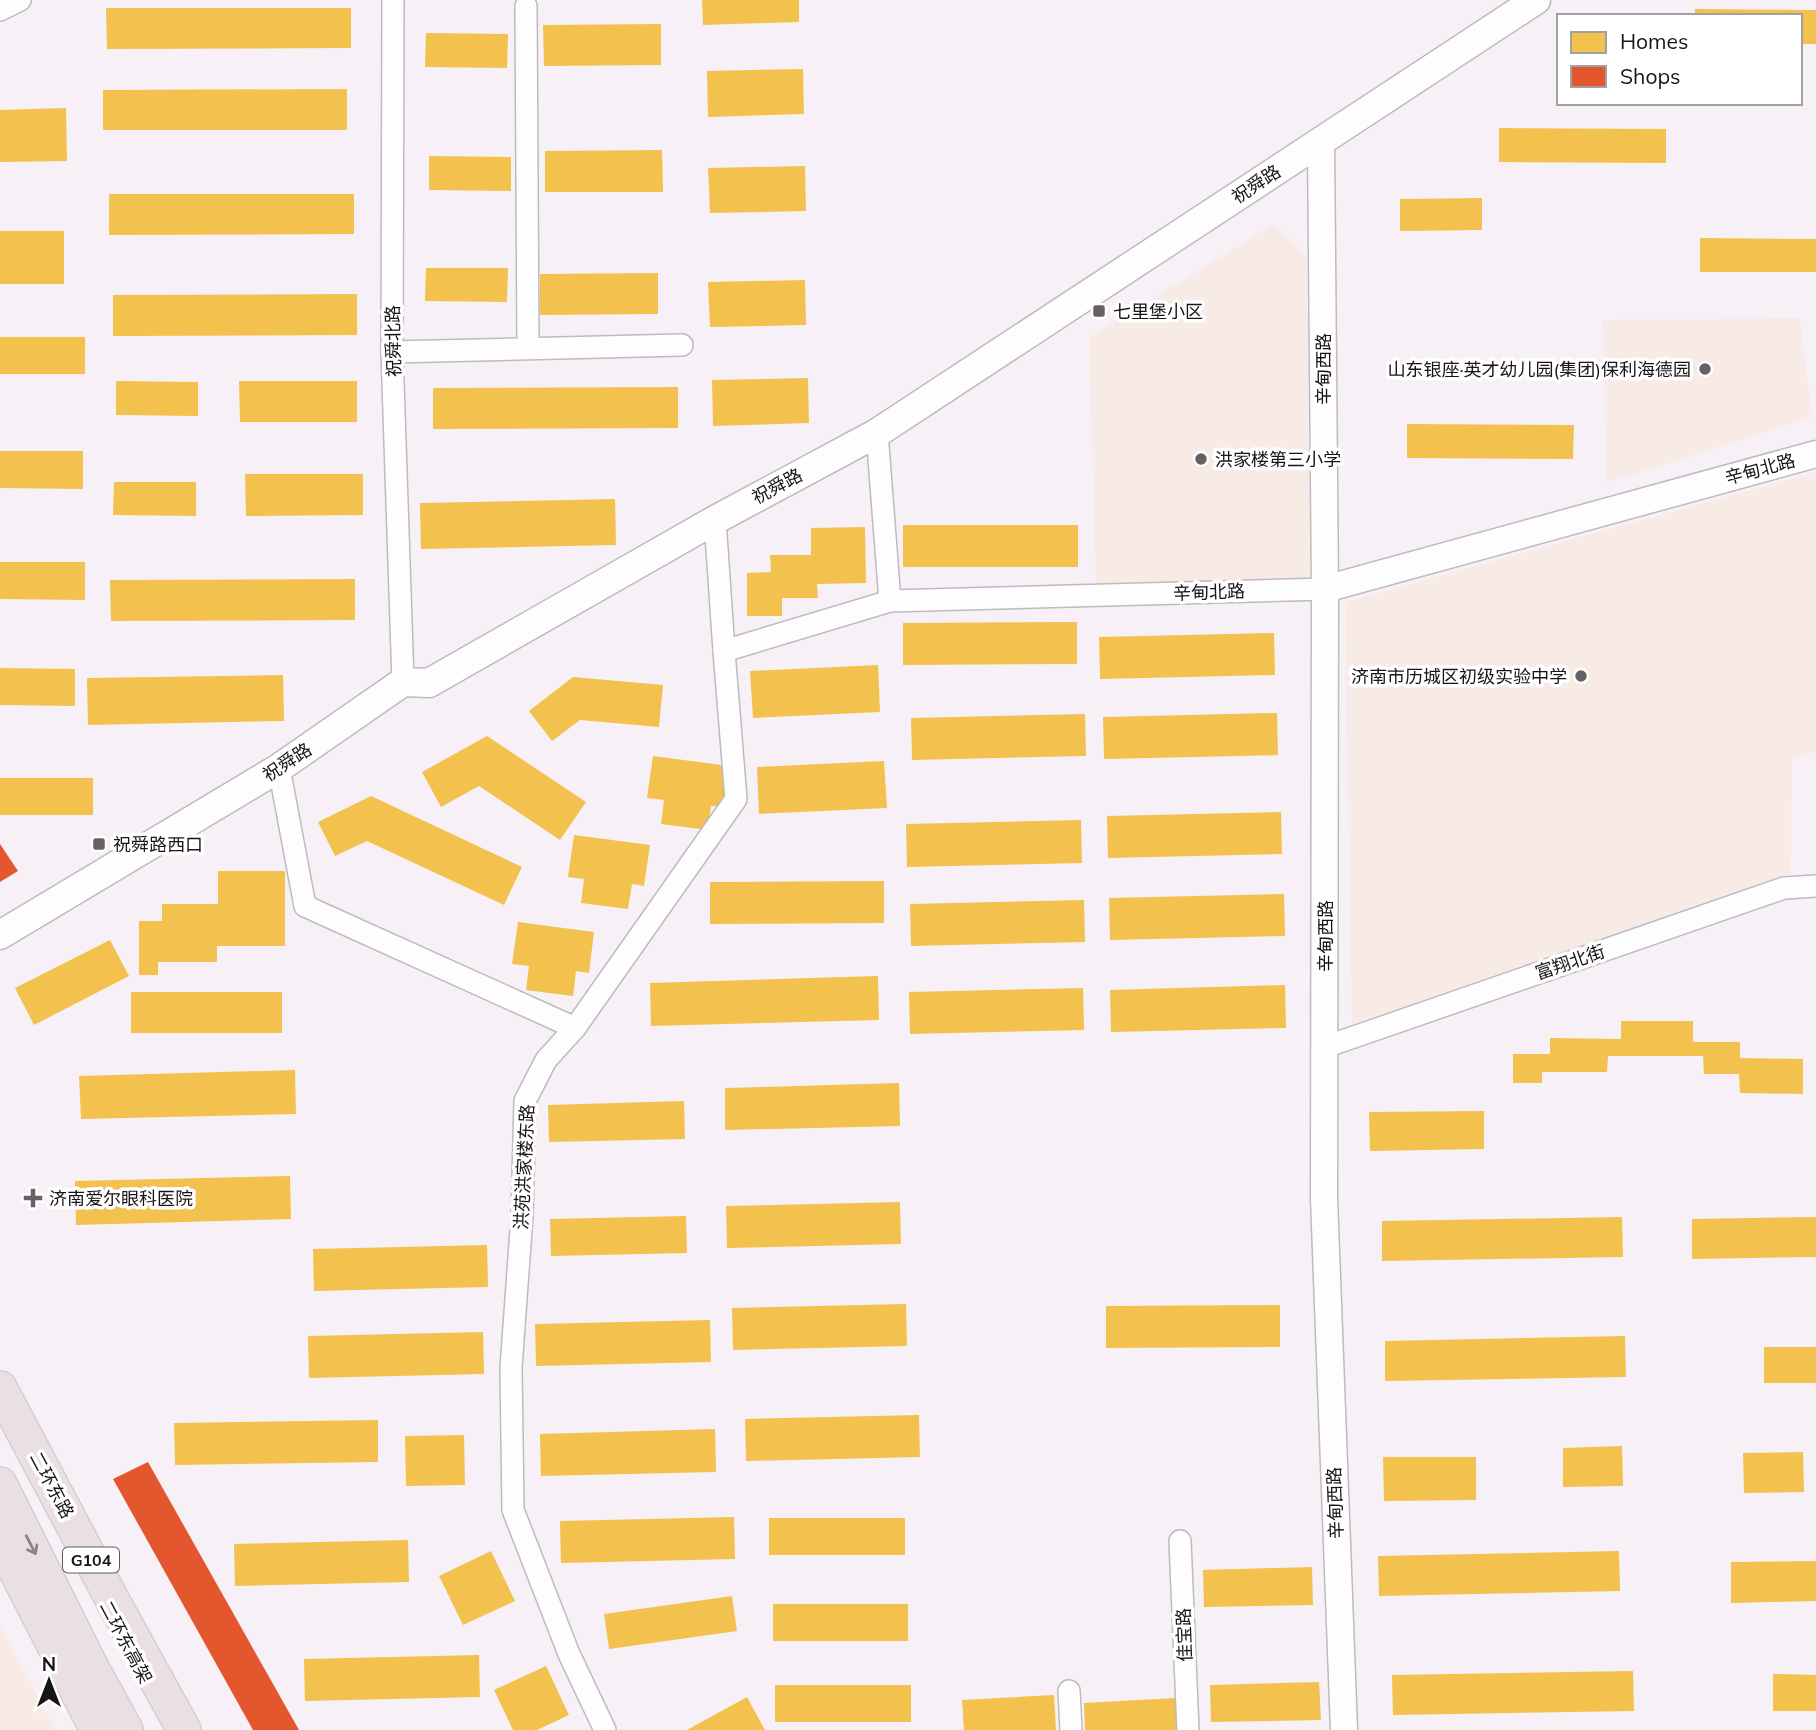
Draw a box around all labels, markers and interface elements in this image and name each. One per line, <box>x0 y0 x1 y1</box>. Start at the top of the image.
legend <box>1557 14 1802 105</box>
text: Homes <box>1620 28 1688 54</box>
text: Shops <box>1620 63 1680 89</box>
street label: 祝舜路 <box>1227 160 1285 208</box>
place label: 七里堡小区 <box>1113 300 1203 323</box>
marker: 七里堡小区 <box>1091 303 1107 319</box>
street label: 祝舜北路 <box>381 305 405 377</box>
street label: 辛甸西路 <box>1312 333 1335 405</box>
place label: 山东银座·英才幼儿园(集团)保利海德园 <box>1387 358 1691 381</box>
marker: 山东银座·英才幼儿园(集团)保利海德园 <box>1697 361 1713 377</box>
place label: 洪家楼第三小学 <box>1215 448 1341 471</box>
street label: 辛甸北路 <box>1722 449 1798 489</box>
marker: 洪家楼第三小学 <box>1193 451 1209 467</box>
street label: 祝舜路 <box>748 463 806 509</box>
street label: 辛甸北路 <box>1173 579 1245 605</box>
place label: 济南市历城区初级实验中学 <box>1351 665 1567 688</box>
marker: 济南市历城区初级实验中学 <box>1573 668 1589 684</box>
street label: 祝舜路 <box>258 738 316 786</box>
place label: 祝舜路西口 <box>113 833 203 856</box>
marker: 祝舜路西口 <box>91 836 107 852</box>
street label: 辛甸西路 <box>1314 900 1337 972</box>
street label: 富翔北街 <box>1532 939 1608 985</box>
street label: 洪苑洪家楼东路 <box>509 1103 539 1231</box>
place label: 济南爱尔眼科医院 <box>49 1187 193 1210</box>
marker: 济南爱尔眼科医院 <box>23 1188 43 1208</box>
street label: 二环东路 <box>25 1448 79 1522</box>
street label: 辛甸西路 <box>1322 1467 1348 1539</box>
one-way arrow <box>24 1534 38 1555</box>
road number: G104 <box>63 1548 119 1572</box>
street label: 二环东高架 <box>95 1597 157 1687</box>
street label: 佳宝路 <box>1172 1608 1196 1662</box>
north arrow <box>14 1646 84 1716</box>
text: N <box>42 1652 56 1676</box>

